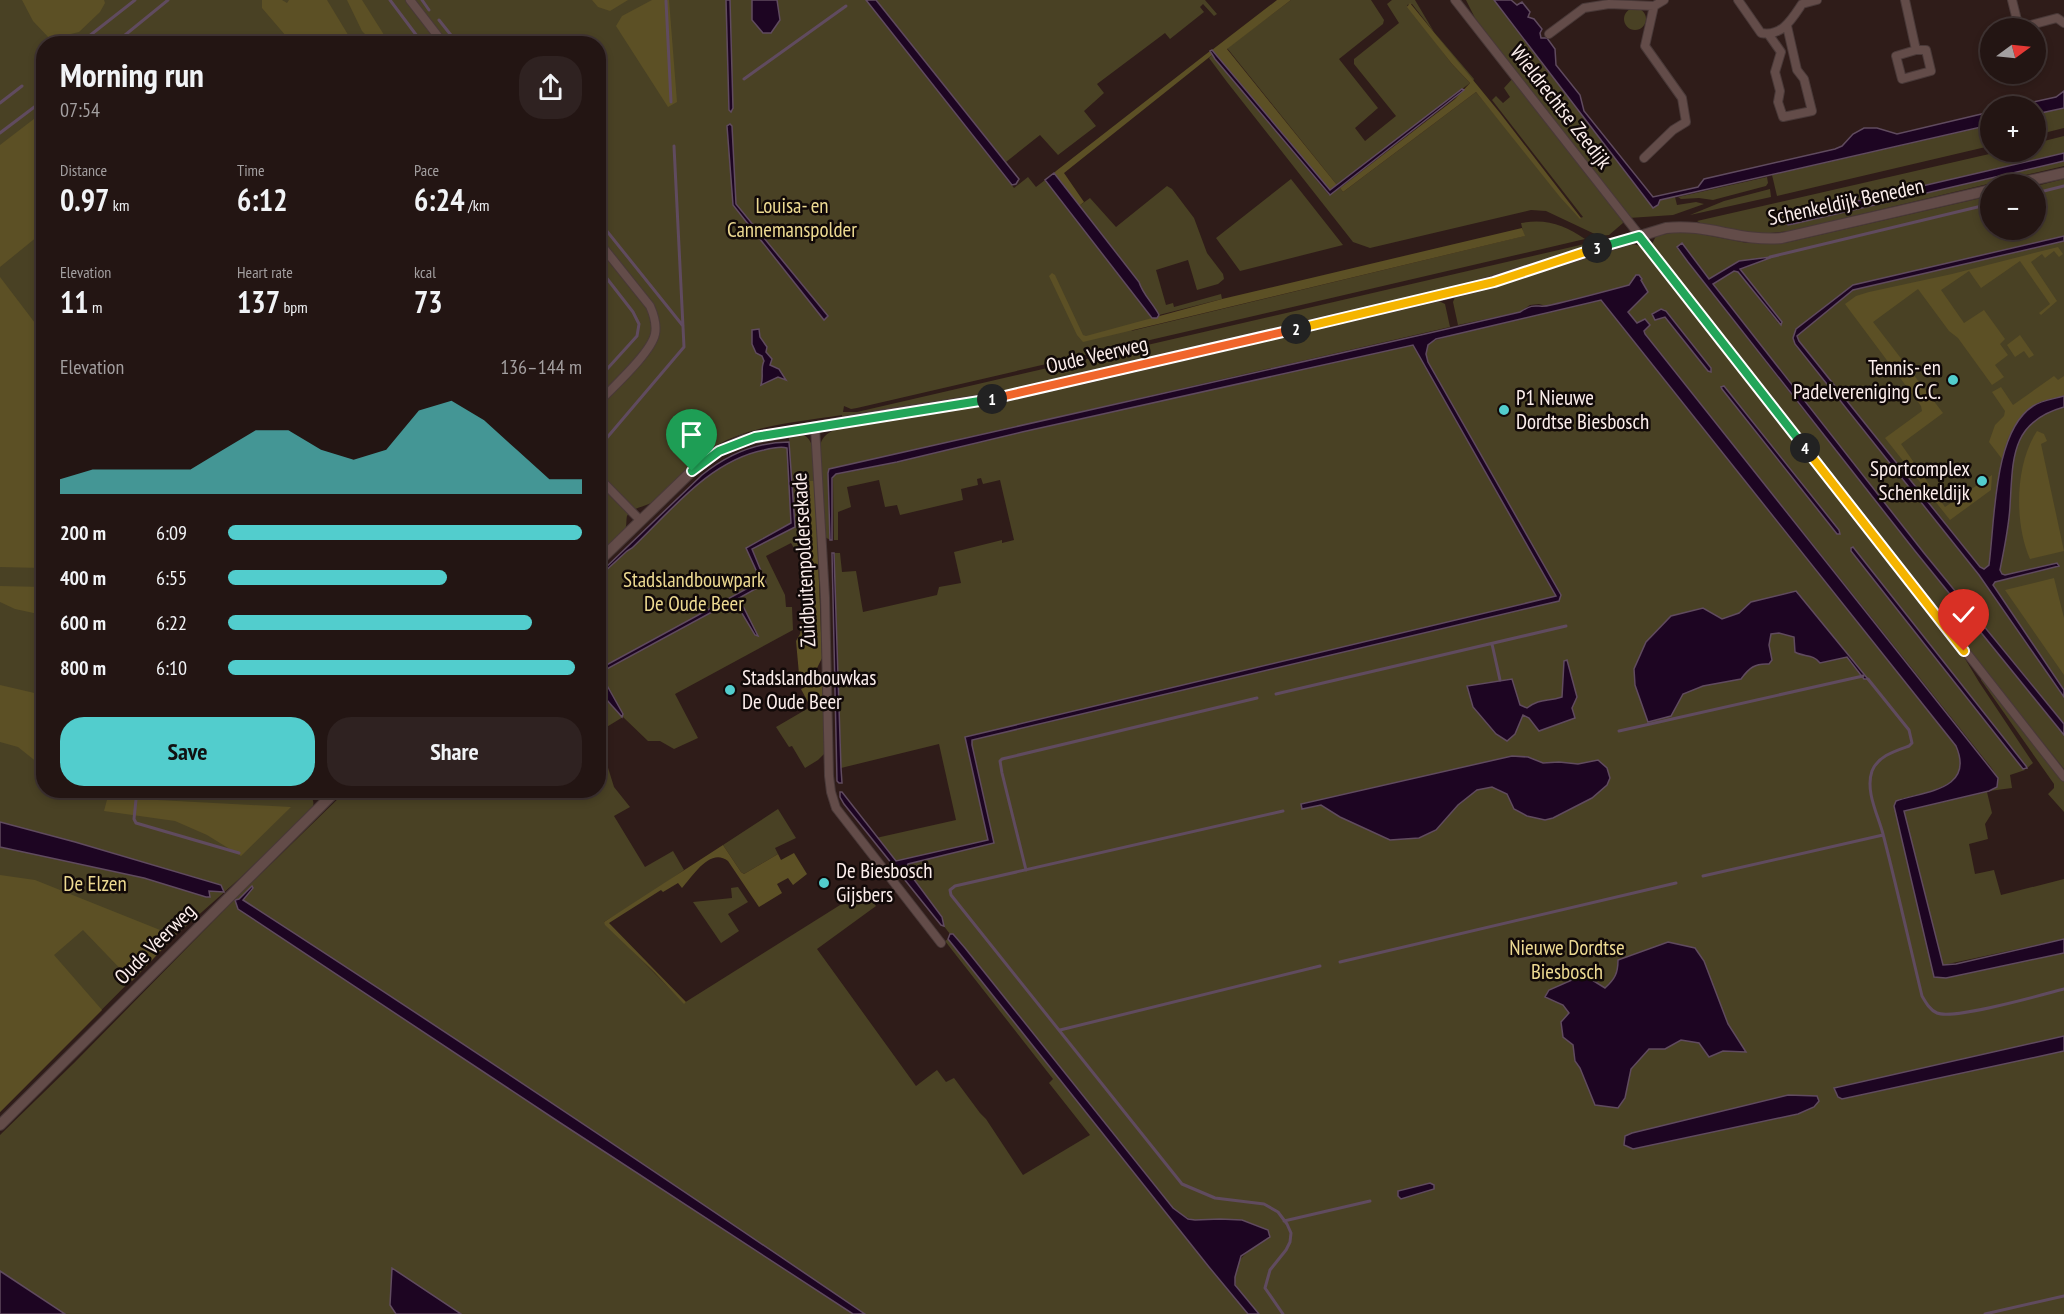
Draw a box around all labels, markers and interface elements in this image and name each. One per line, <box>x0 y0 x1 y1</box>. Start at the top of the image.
north arrow <box>1980 18 2046 84</box>
map controls <box>1980 18 2046 240</box>
street label: Wieldrechtse Zeedijk <box>1505 39 1618 174</box>
text: Morning run <box>60 53 204 96</box>
button: share <box>519 56 582 119</box>
button: + <box>1980 96 2046 162</box>
text: 07:54 <box>60 97 100 123</box>
text: Distance <box>60 160 107 180</box>
text: Time <box>237 160 265 180</box>
text: Pace <box>414 160 439 180</box>
street label: Schenkeldijk Beneden <box>1765 172 1926 231</box>
button: − <box>1980 174 2046 240</box>
text: 0.97 <box>60 180 109 219</box>
text: 6:12 <box>237 180 288 219</box>
text: 6:24 <box>414 180 465 219</box>
park label: Louisa- en Cannemanspolder <box>727 192 857 243</box>
text: km <box>109 195 129 215</box>
text: /km <box>465 195 489 215</box>
pin: 3 <box>1582 233 1612 263</box>
text: 3 <box>1593 238 1601 258</box>
text: Elevation <box>60 262 111 282</box>
text: Heart rate <box>237 262 293 282</box>
text: kcal <box>414 262 436 282</box>
text: 11 <box>60 282 89 321</box>
text: 137 <box>237 282 280 321</box>
text: 73 <box>414 282 443 321</box>
text: m <box>89 297 103 317</box>
text: bpm <box>280 297 308 317</box>
pin: 2 <box>1281 314 1311 344</box>
text: 2 <box>1292 319 1300 339</box>
street label: Oude Veerweg <box>1043 330 1150 379</box>
text: Elevation <box>60 354 124 380</box>
text: 136–144 m <box>500 354 582 380</box>
place label: Tennis- en Padelvereniging C.C. <box>1793 354 1941 405</box>
marker: Tennis- en Padelvereniging C.C. <box>1946 373 1960 387</box>
pin: 1 <box>977 384 1007 414</box>
place label: P1 Nieuwe Dordtse Biesbosch <box>1516 384 1649 435</box>
text: 1 <box>988 389 996 409</box>
marker: P1 Nieuwe Dordtse Biesbosch <box>1497 403 1511 417</box>
pin <box>666 409 717 471</box>
icon: arrive <box>675 418 708 451</box>
pin: 4 <box>1790 433 1820 463</box>
text: 4 <box>1801 438 1809 458</box>
place label: Sportcomplex Schenkeldijk <box>1870 455 1970 506</box>
street label: Zuidbuitenpoldersekade <box>785 472 822 648</box>
marker: Sportcomplex Schenkeldijk <box>1975 474 1989 488</box>
text: 200 m <box>60 520 106 546</box>
text: 6:09 <box>156 520 187 546</box>
text: 400 m <box>60 565 106 591</box>
text: 6:55 <box>156 565 187 591</box>
park label: Stadslandbouwpark De Oude Beer <box>623 566 765 617</box>
pin <box>1938 589 1989 651</box>
icon: check <box>1947 598 1980 631</box>
text: 600 m <box>60 610 106 636</box>
text: 6:22 <box>156 610 187 636</box>
text: 800 m <box>60 655 106 681</box>
text: 6:10 <box>156 655 187 681</box>
place label: Stadslandbouwkas De Oude Beer <box>742 664 876 715</box>
marker: Stadslandbouwkas De Oude Beer <box>723 683 737 697</box>
button: Save <box>60 717 315 786</box>
button: Share <box>327 717 582 786</box>
place label: De Biesbosch Gijsbers <box>836 857 932 908</box>
park label: De Elzen <box>63 870 127 897</box>
marker: De Biesbosch Gijsbers <box>817 876 831 890</box>
street label: Oude Veerweg <box>108 897 201 990</box>
park label: Nieuwe Dordtse Biesbosch <box>1509 934 1625 985</box>

